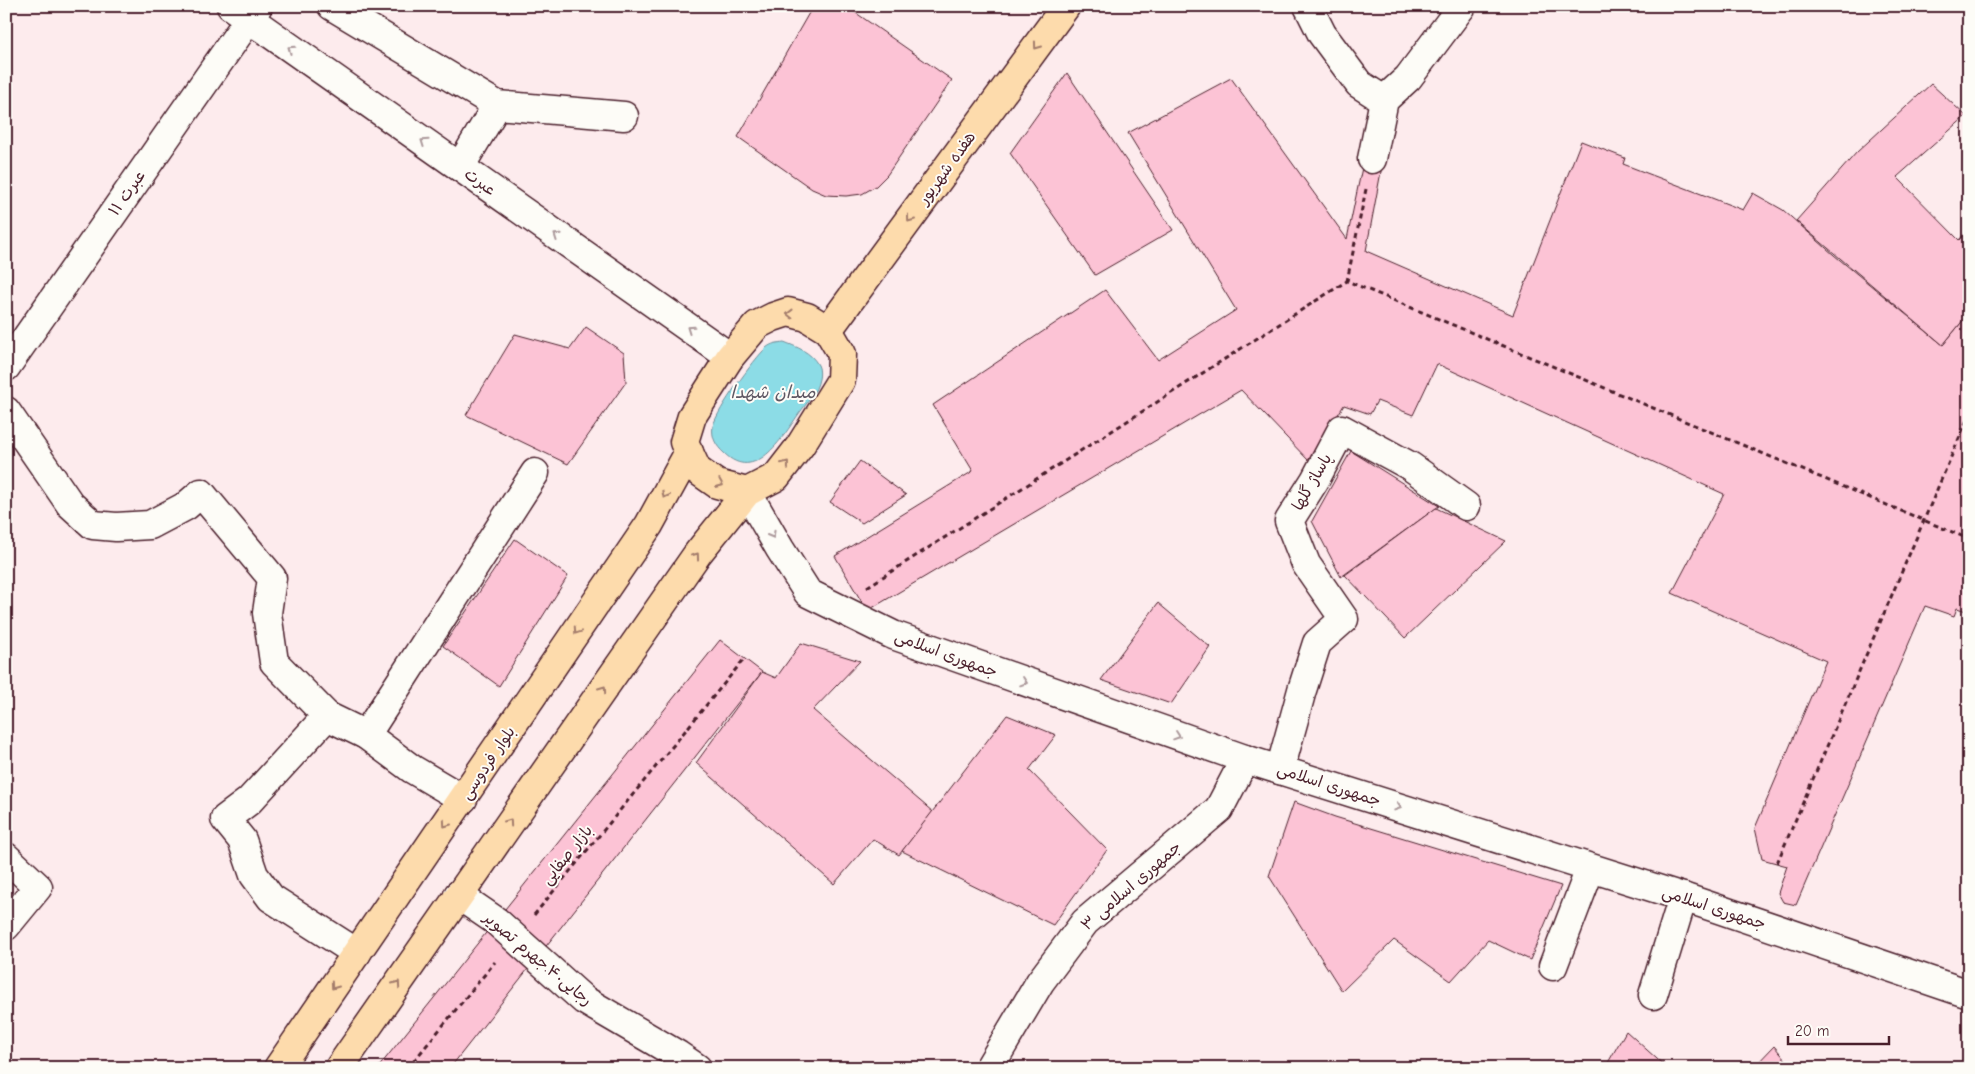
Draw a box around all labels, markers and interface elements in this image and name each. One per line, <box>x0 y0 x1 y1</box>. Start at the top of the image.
one-way arrow <box>1034 40 1043 50</box>
one-way arrow <box>287 46 297 55</box>
street label: هفده شهریور <box>913 128 980 210</box>
one-way arrow <box>420 139 430 148</box>
street label: عبرت <box>461 165 499 199</box>
street label: عبرت ۱۱ <box>105 167 149 219</box>
one-way arrow <box>907 213 916 223</box>
one-way arrow <box>553 233 563 242</box>
one-way arrow <box>785 309 793 320</box>
one-way arrow <box>686 326 696 335</box>
water label: میدان شهدا <box>731 382 816 403</box>
street label: پاساژ گلها <box>1288 450 1336 514</box>
one-way arrow <box>780 461 788 470</box>
one-way arrow <box>715 477 724 488</box>
one-way arrow <box>662 490 672 499</box>
one-way arrow <box>765 529 775 538</box>
one-way arrow <box>690 552 699 562</box>
one-way arrow <box>574 626 583 635</box>
street label: جمهوری اسلامی <box>892 627 1000 682</box>
one-way arrow <box>1019 676 1028 686</box>
one-way arrow <box>597 685 606 695</box>
street label: بلوار فردوسی <box>457 723 520 803</box>
one-way arrow <box>1172 730 1181 740</box>
street label: جمهوری اسلامی <box>1275 760 1383 811</box>
one-way arrow <box>1394 802 1402 812</box>
one-way arrow <box>443 818 453 827</box>
one-way arrow <box>503 818 512 828</box>
street label: بازار صفایی <box>538 822 597 889</box>
street label: جمهوری اسلامی ۳ <box>1077 838 1185 935</box>
street label: جمهوری اسلامی <box>1660 883 1768 934</box>
street label: رجایی۴۰.جهرم تصویر <box>477 907 596 1012</box>
one-way arrow <box>331 980 340 990</box>
one-way arrow <box>391 981 400 990</box>
scale bar <box>1788 1014 1889 1046</box>
text: 20 m <box>1795 1022 1829 1040</box>

